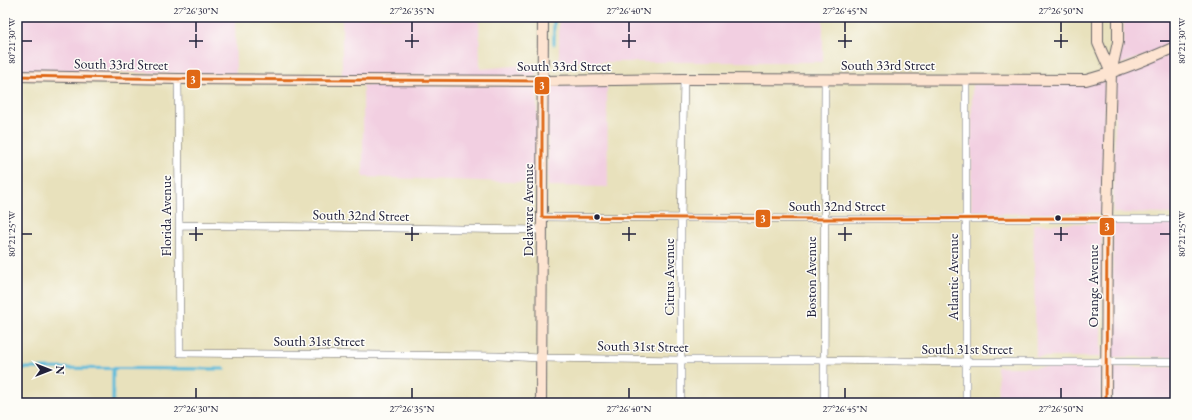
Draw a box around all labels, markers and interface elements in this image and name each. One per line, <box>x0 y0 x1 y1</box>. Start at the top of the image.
text: 27°26'30"N <box>174 4 219 17</box>
text: 27°26'35"N <box>390 4 435 17</box>
text: 27°26'40"N <box>607 4 652 17</box>
text: 27°26'45"N <box>823 4 868 17</box>
text: 27°26'50"N <box>1039 4 1084 17</box>
text: 80°21'30"W <box>5 17 18 64</box>
text: 80°21'30"W <box>1175 17 1188 64</box>
street label: South 33rd Street <box>74 54 169 74</box>
street label: South 33rd Street <box>841 56 936 74</box>
street label: South 33rd Street <box>517 57 612 75</box>
line badge: 3 <box>186 69 201 89</box>
text: 3 <box>190 72 196 86</box>
line badge: 3 <box>534 76 550 95</box>
text: 3 <box>539 78 545 92</box>
street label: Delaware Avenue <box>519 163 537 256</box>
street label: Florida Avenue <box>157 175 175 257</box>
street label: South 32nd Street <box>789 197 886 215</box>
street label: South 32nd Street <box>312 205 410 225</box>
line badge: 3 <box>755 209 771 228</box>
text: 80°21'25"W <box>5 210 18 257</box>
text: 80°21'25"W <box>1175 210 1188 257</box>
text: 3 <box>760 211 766 225</box>
unlabelled marker <box>592 212 602 222</box>
unlabelled marker <box>1053 213 1063 223</box>
line badge: 3 <box>1099 217 1115 236</box>
text: 3 <box>1104 219 1110 233</box>
street label: Atlantic Avenue <box>944 233 962 321</box>
street label: Boston Avenue <box>802 236 820 318</box>
street label: Citrus Avenue <box>660 238 678 316</box>
street label: Orange Avenue <box>1084 244 1102 327</box>
street label: South 31st Street <box>273 332 365 350</box>
street label: South 31st Street <box>597 336 689 356</box>
street label: South 31st Street <box>921 340 1013 358</box>
north arrow <box>30 350 70 390</box>
text: N <box>53 366 67 375</box>
text: 27°26'30"N <box>174 402 219 415</box>
text: 27°26'35"N <box>390 402 435 415</box>
text: 27°26'40"N <box>607 402 652 415</box>
text: 27°26'45"N <box>823 402 868 415</box>
text: 27°26'50"N <box>1039 402 1084 415</box>

